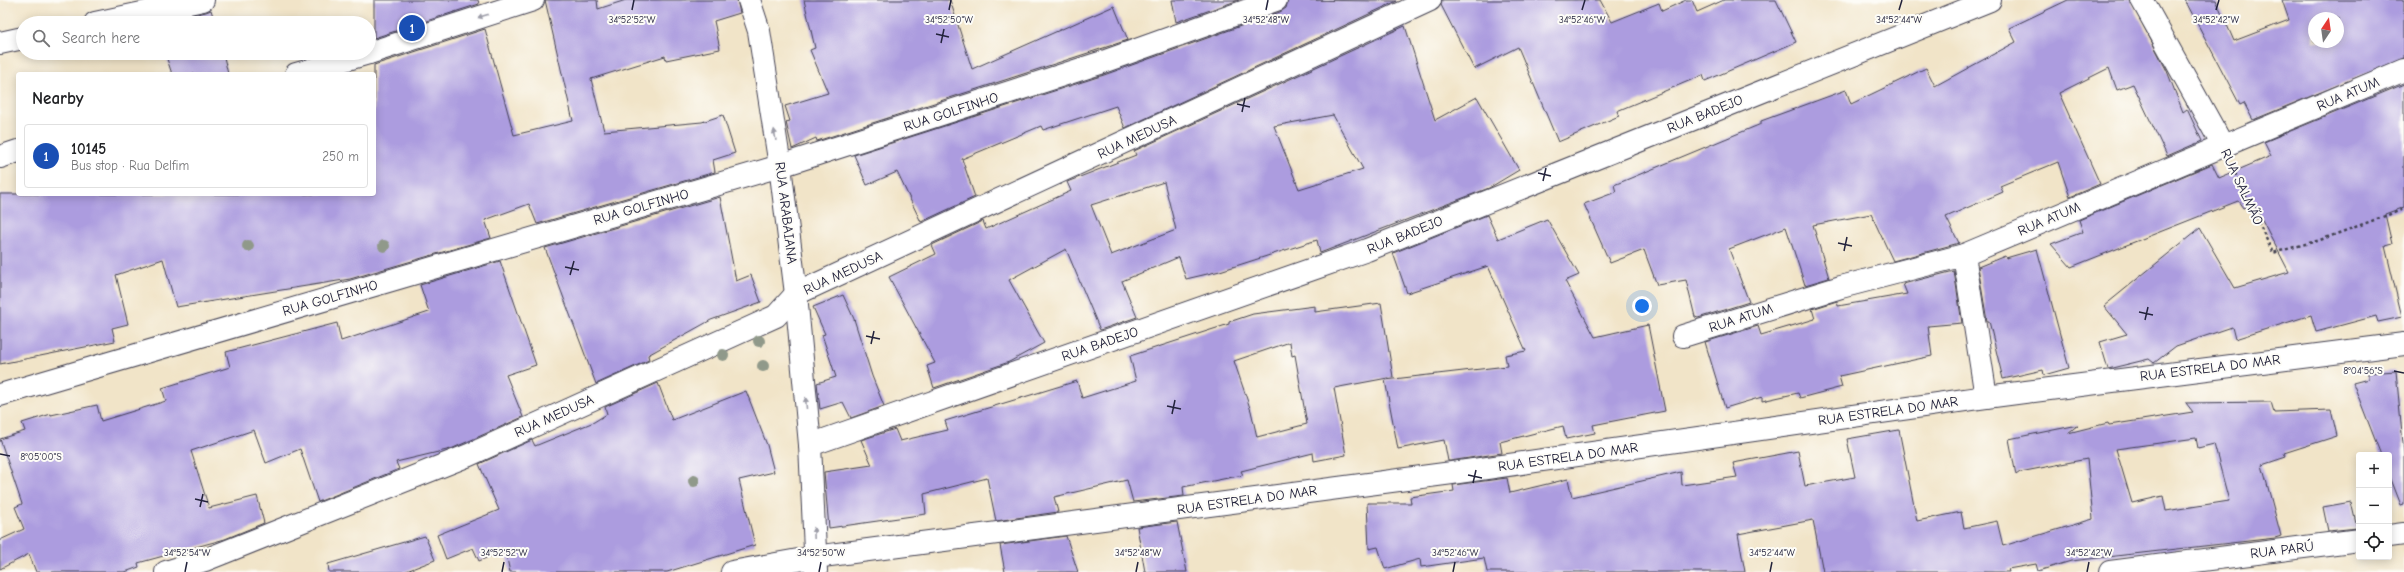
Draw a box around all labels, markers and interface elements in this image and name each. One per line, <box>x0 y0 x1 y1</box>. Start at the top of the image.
north arrow <box>2308 12 2344 48</box>
pin: 1 <box>399 13 425 43</box>
one-way arrow <box>476 13 488 19</box>
text: 34°52'52"W <box>608 14 656 26</box>
text: 34°52'50"W <box>925 14 973 26</box>
text: 34°52'48"W <box>1243 14 1290 26</box>
text: 34°52'46"W <box>1559 14 1606 26</box>
text: 34°52'44"W <box>1876 14 1922 26</box>
text: 34°52'42"W <box>2193 14 2240 26</box>
search box <box>16 16 376 60</box>
icon: search <box>30 27 52 49</box>
text: Search here <box>62 29 140 47</box>
street label: RUA ATUM <box>2314 73 2382 115</box>
text: Nearby <box>32 89 83 108</box>
street label: RUA GOLFINHO <box>902 89 1000 135</box>
street label: RUA BADEJO <box>1665 91 1745 137</box>
street label: RUA MEDUSA <box>1095 111 1179 163</box>
one-way arrow <box>772 129 778 141</box>
text: 10145 <box>71 140 106 158</box>
street label: RUA SALMÃO <box>2217 146 2267 228</box>
text: 1 <box>43 149 49 164</box>
text: 250 m <box>322 149 359 164</box>
text: Bus stop · Rua Delfim <box>71 158 189 173</box>
street label: RUA ARABAIANA <box>771 161 801 265</box>
street label: RUA GOLFINHO <box>591 185 691 229</box>
street label: RUA ATUM <box>2015 198 2083 240</box>
street label: RUA BADEJO <box>1365 212 1445 258</box>
street label: RUA MEDUSA <box>801 247 885 299</box>
street label: RUA GOLFINHO <box>280 276 380 320</box>
your location <box>1632 296 1652 316</box>
street label: RUA ATUM <box>1707 300 1775 336</box>
street label: RUA BADEJO <box>1059 323 1141 365</box>
street label: RUA ESTRELA DO MAR <box>2139 351 2281 385</box>
text: 8°04'56"S <box>2343 365 2383 377</box>
street label: RUA MEDUSA <box>512 391 596 441</box>
street label: RUA ESTRELA DO MAR <box>1817 393 1959 429</box>
one-way arrow <box>803 397 810 409</box>
street label: RUA ESTRELA DO MAR <box>1497 439 1639 475</box>
text: 8°05'00"S <box>20 451 62 463</box>
map controls <box>2356 452 2392 560</box>
button: + <box>2356 452 2392 488</box>
street label: RUA ESTRELA DO MAR <box>1176 482 1318 518</box>
button: − <box>2356 488 2392 524</box>
button: locate <box>2356 524 2392 560</box>
one-way arrow <box>810 527 817 539</box>
street label: RUA PARÚ <box>2249 538 2315 562</box>
text: 34°52'54"W <box>164 547 211 559</box>
text: 34°52'52"W <box>480 547 528 559</box>
text: 34°52'50"W <box>797 547 845 559</box>
text: 34°52'48"W <box>1115 547 1162 559</box>
text: 34°52'46"W <box>1432 547 1479 559</box>
text: 34°52'44"W <box>1749 547 1795 559</box>
text: 34°52'42"W <box>2066 547 2113 559</box>

